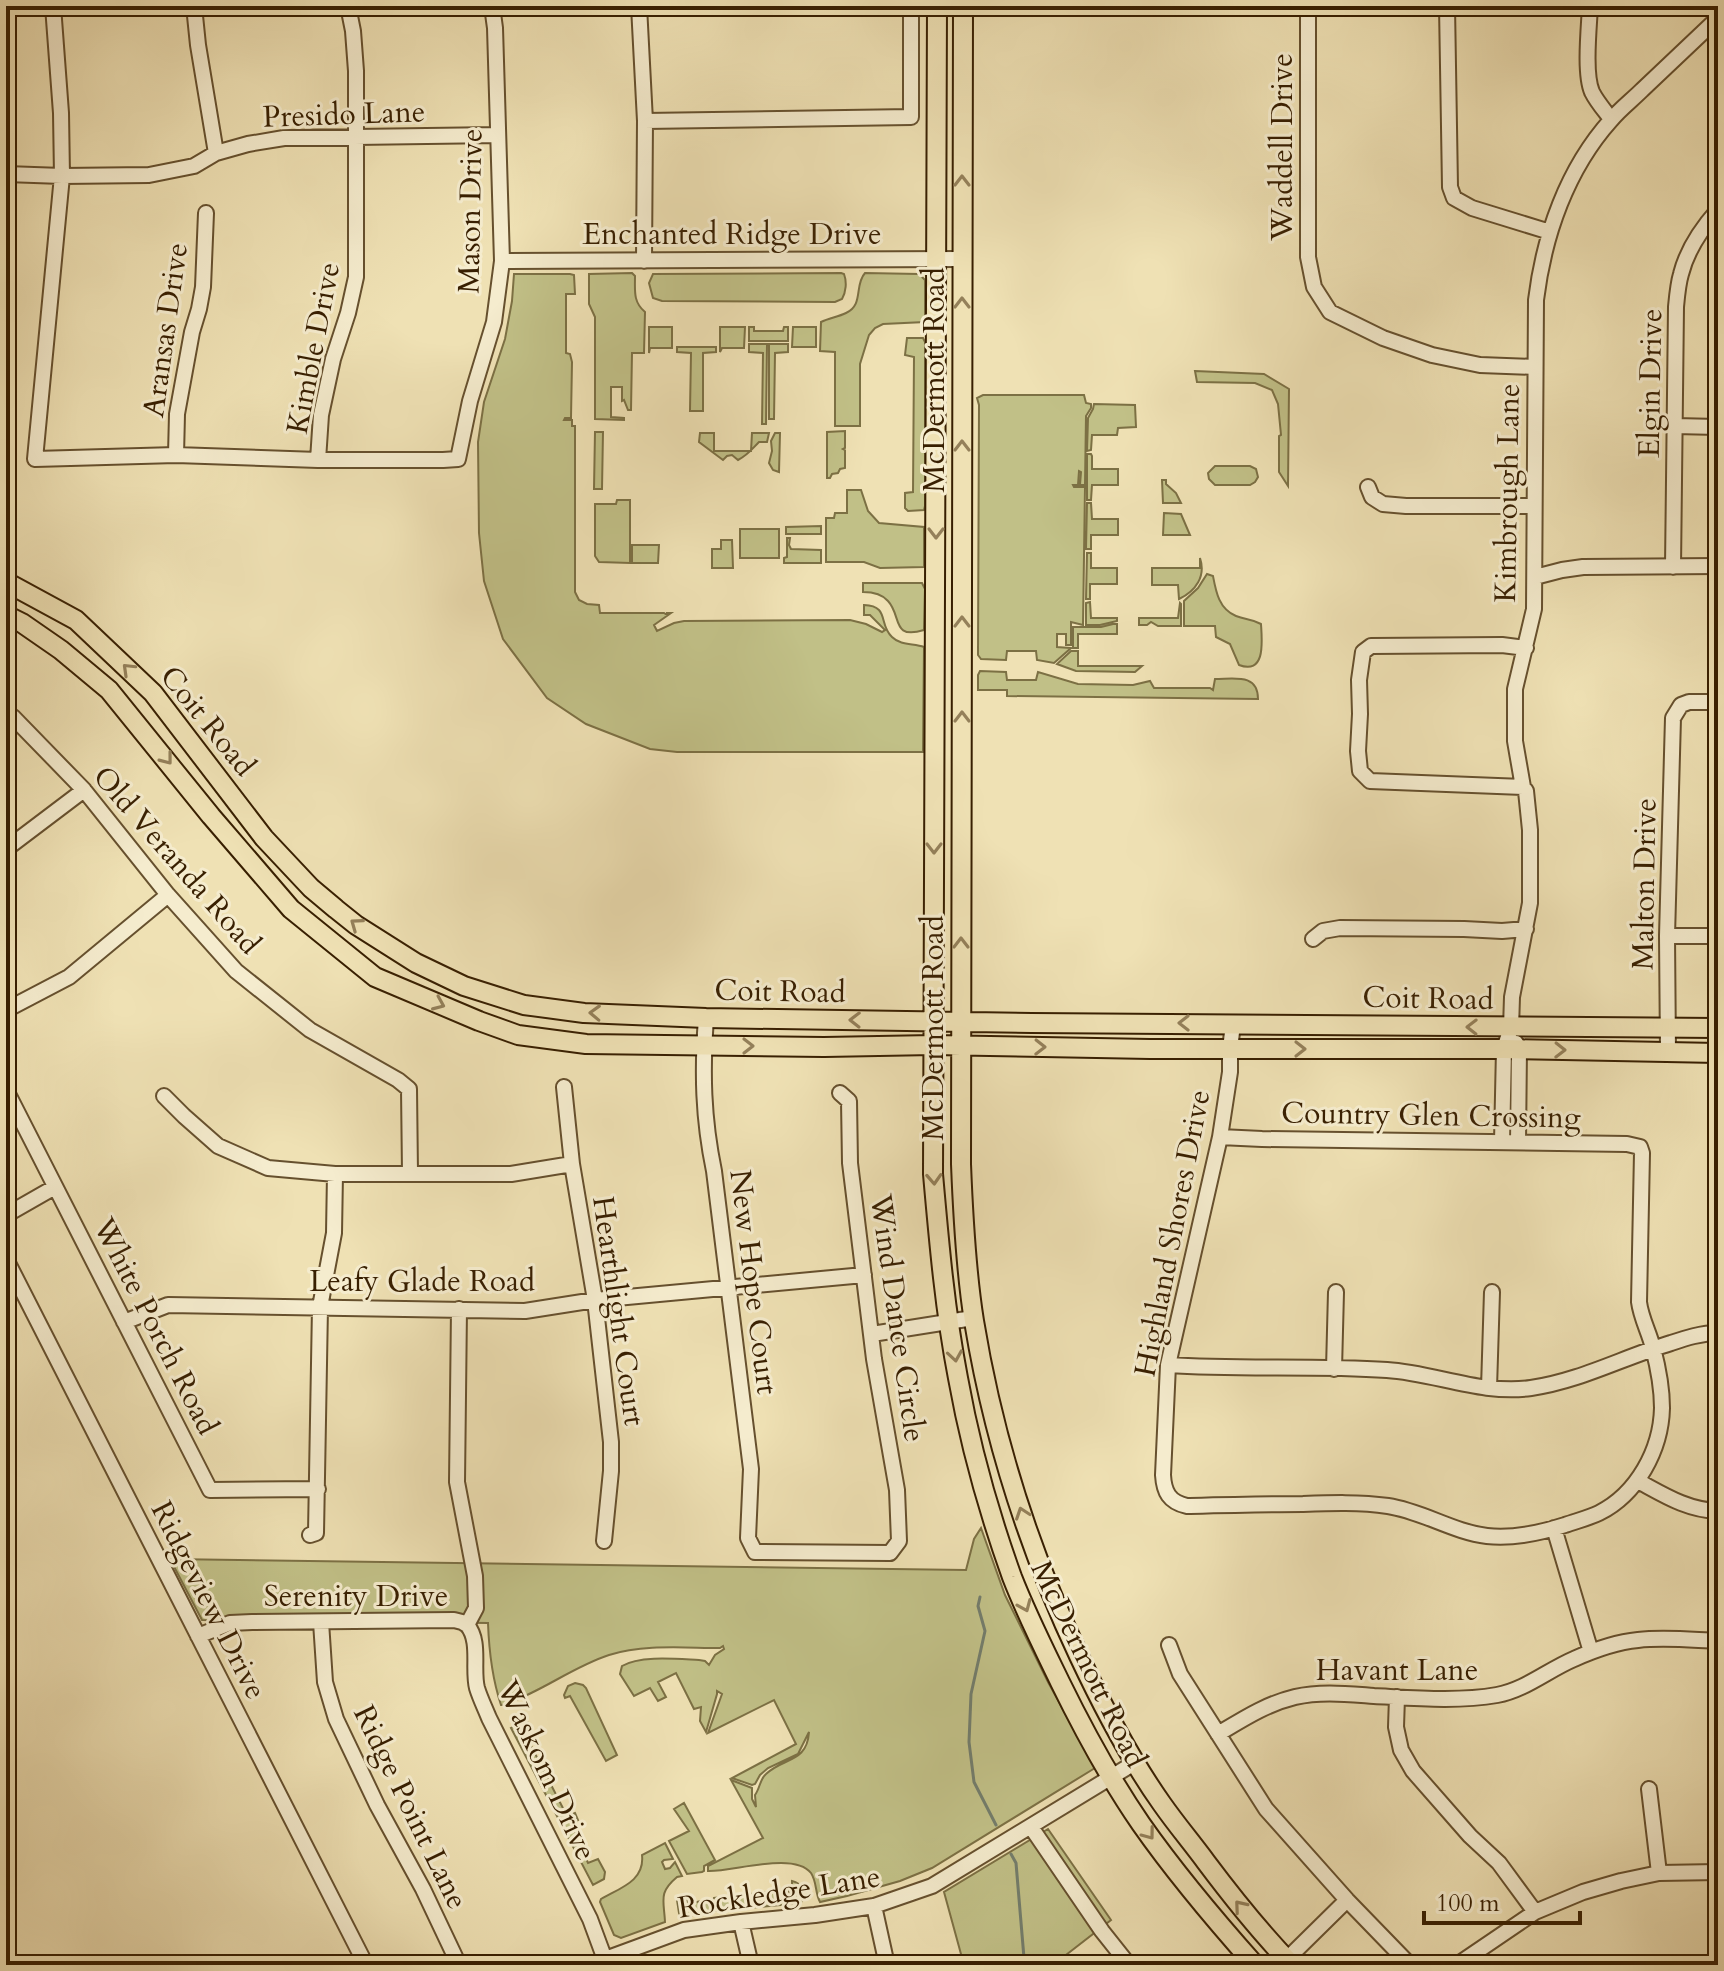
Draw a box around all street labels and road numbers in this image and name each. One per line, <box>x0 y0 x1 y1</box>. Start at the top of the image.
street label: Waddell Drive <box>1262 53 1303 242</box>
street label: Presido Lane <box>262 91 426 138</box>
street label: Mason Drive <box>449 128 492 294</box>
street label: Enchanted Ridge Drive <box>582 214 882 255</box>
street label: Aransas Drive <box>133 240 198 420</box>
street label: Kimble Drive <box>277 259 350 437</box>
street label: McDermott Road <box>914 267 955 493</box>
street label: Elgin Drive <box>1629 308 1672 458</box>
street label: Kimbrough Lane <box>1485 383 1530 603</box>
street label: Coit Road <box>150 657 265 785</box>
street label: Old Veranda Road <box>83 757 270 963</box>
street label: Malton Drive <box>1623 798 1666 970</box>
street label: McDermott Road <box>913 915 954 1141</box>
street label: Coit Road <box>714 970 846 1013</box>
street label: Coit Road <box>1362 977 1494 1020</box>
street label: Highland Shores Drive <box>1125 1086 1220 1380</box>
street label: Country Glen Crossing <box>1281 1092 1581 1139</box>
street label: New Hope Court <box>719 1167 788 1397</box>
street label: Wind Dance Circle <box>860 1191 935 1445</box>
street label: Hearthlight Court <box>582 1194 655 1429</box>
street label: White Porch Road <box>83 1210 228 1442</box>
street label: Leafy Glade Road <box>309 1261 535 1302</box>
street label: Ridgeview Drive <box>141 1494 276 1706</box>
street label: McDermott Road <box>1021 1554 1156 1775</box>
street label: Serenity Drive <box>264 1576 448 1617</box>
street label: Havant Lane <box>1316 1650 1478 1691</box>
street label: Waskom Drive <box>486 1673 606 1867</box>
street label: Ridge Point Lane <box>343 1698 478 1916</box>
street label: Rockledge Lane <box>675 1856 883 1929</box>

